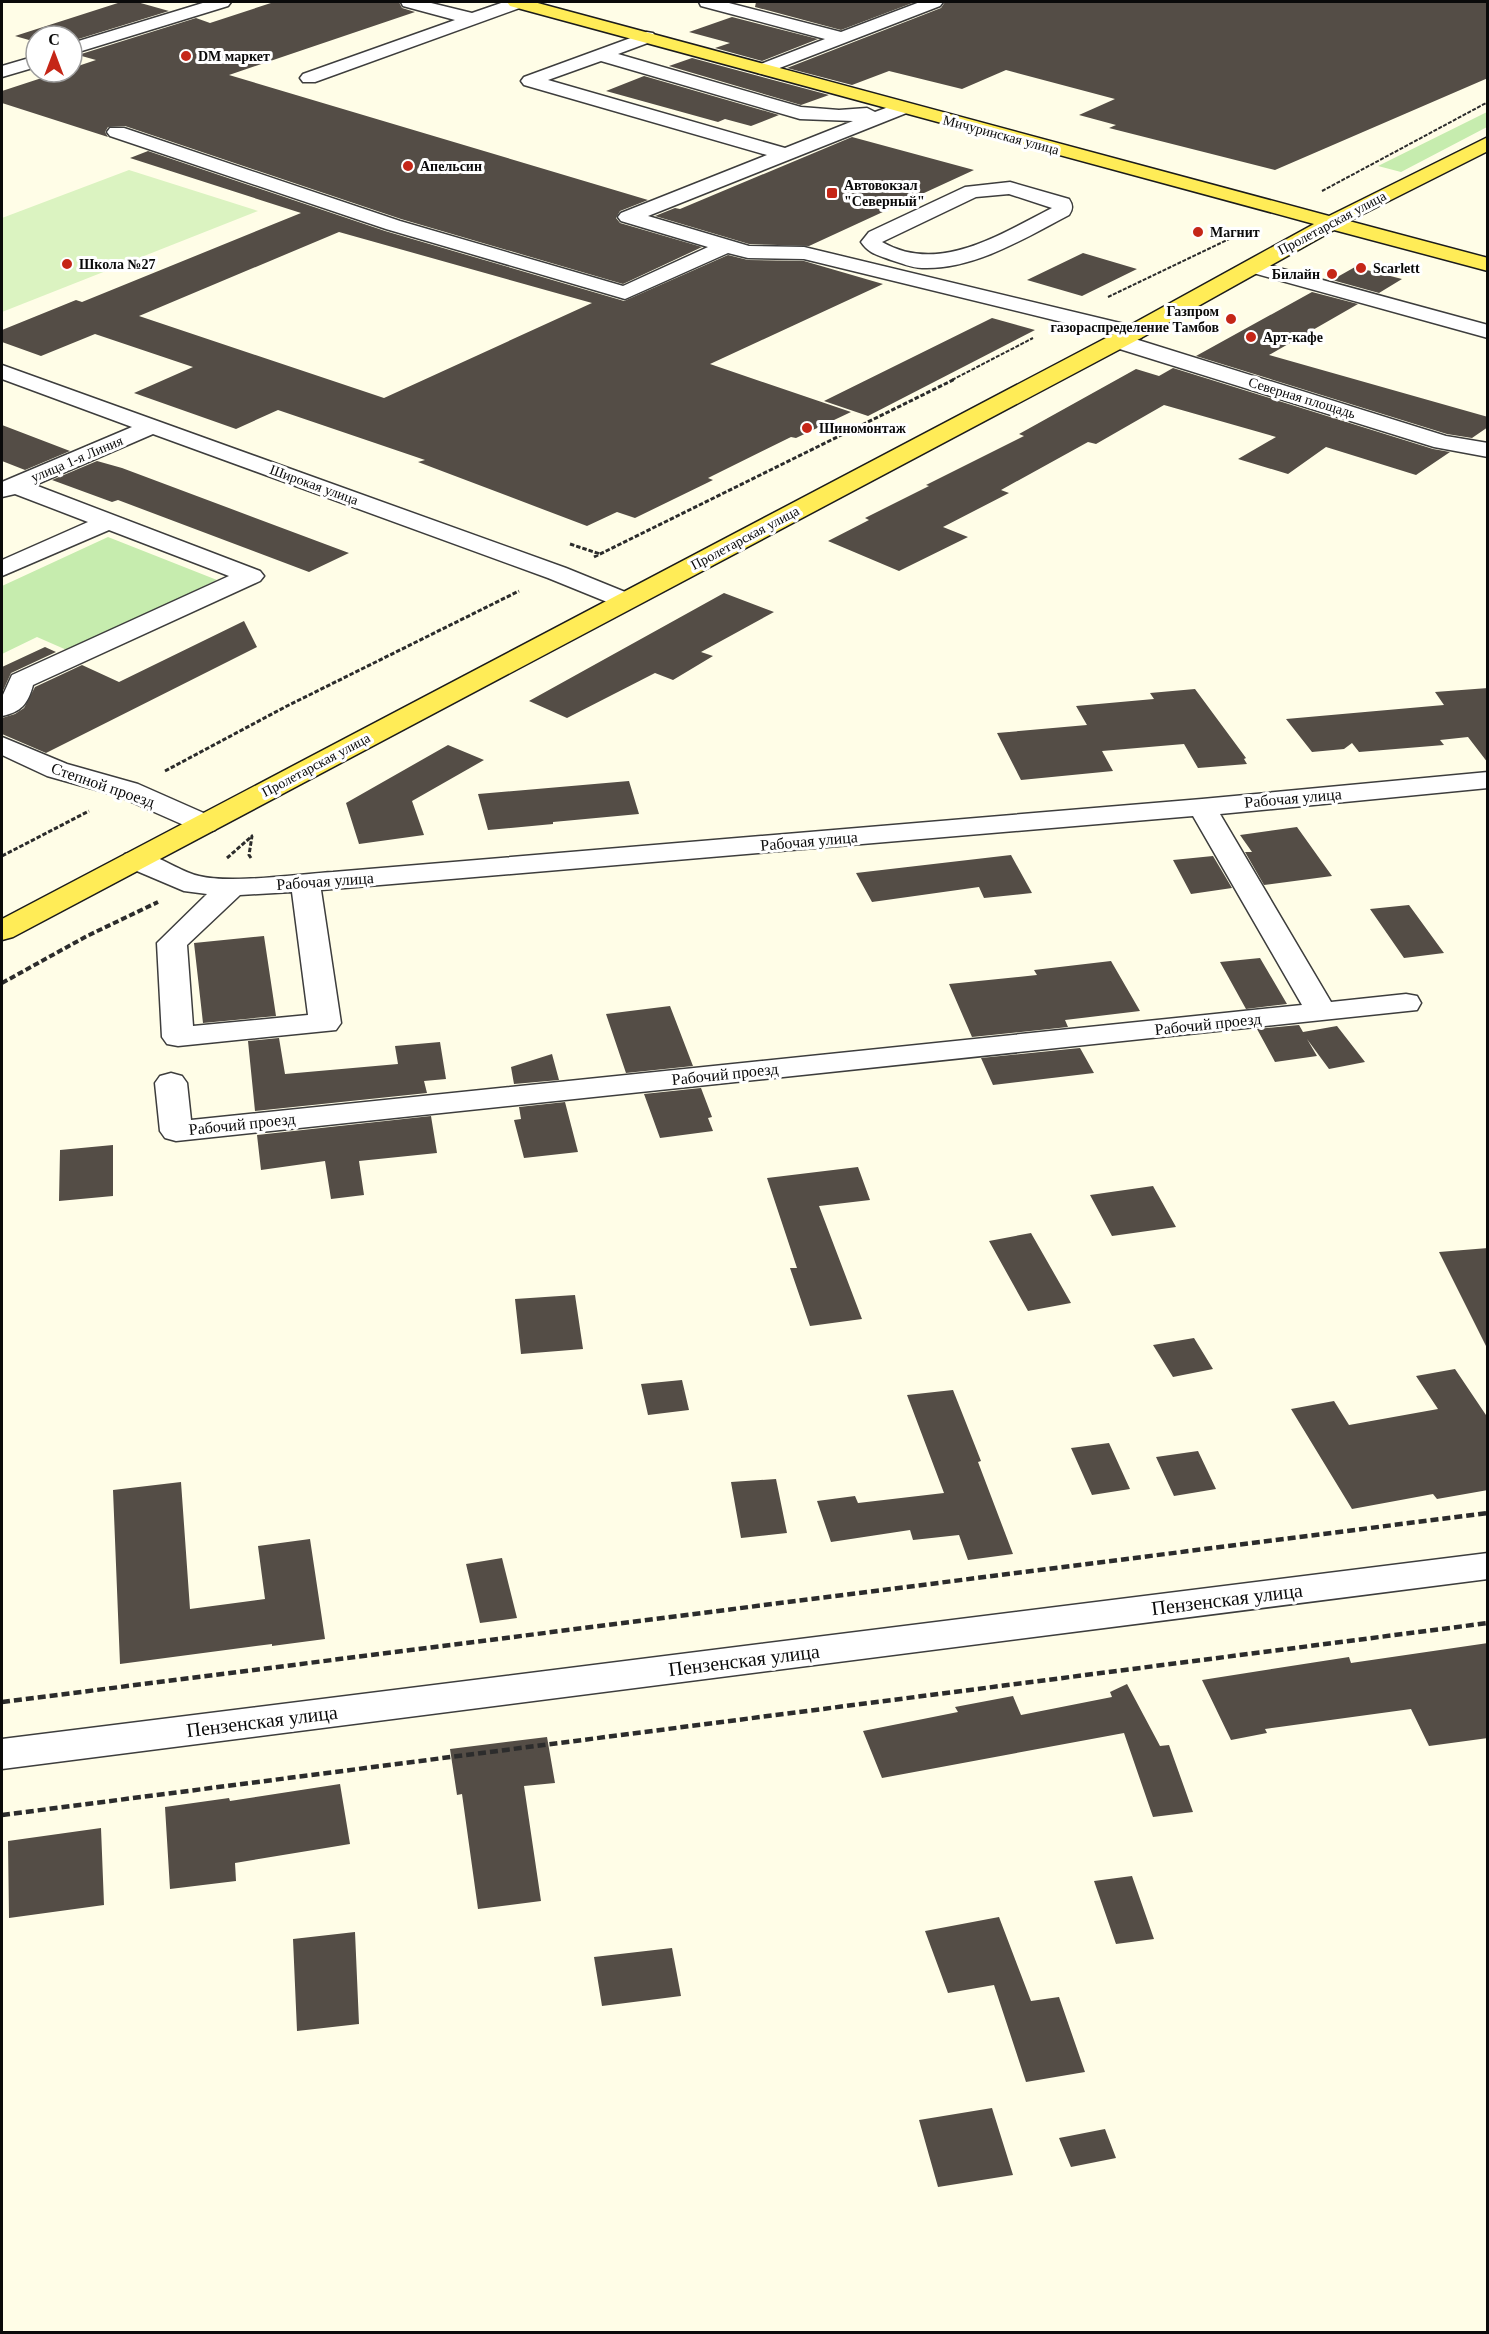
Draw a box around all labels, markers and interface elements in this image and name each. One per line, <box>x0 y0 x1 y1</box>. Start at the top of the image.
north arrow <box>24 24 84 84</box>
text: С <box>48 31 60 48</box>
marker: DM маркет <box>179 49 193 63</box>
place label: DM маркет <box>198 49 270 64</box>
street label: Мичуринская улица <box>941 112 1061 158</box>
marker: Апельсин <box>401 159 415 173</box>
place label: Апельсин <box>420 159 482 174</box>
place label: Автовокзал "Северный" <box>844 178 925 209</box>
marker: Автовокзал "Северный" <box>825 186 839 200</box>
street label: Пролетарская улица <box>1275 188 1389 258</box>
marker: Магнит <box>1191 225 1205 239</box>
place label: Магнит <box>1210 225 1260 240</box>
marker: Школа №27 <box>60 257 74 271</box>
place label: Школа №27 <box>79 257 156 272</box>
marker: Scarlett <box>1354 261 1368 275</box>
place label: Scarlett <box>1373 261 1420 276</box>
place label: Билайн <box>1272 267 1320 282</box>
marker: Билайн <box>1325 267 1339 281</box>
place label: Газпром газораспределение Тамбов <box>1050 304 1219 335</box>
marker: Газпром газораспределение Тамбов <box>1224 312 1238 326</box>
marker: Арт-кафе <box>1244 330 1258 344</box>
place label: Арт-кафе <box>1263 330 1323 345</box>
street label: Северная площадь <box>1247 375 1357 421</box>
marker: Шиномонтаж <box>800 421 814 435</box>
place label: Шиномонтаж <box>819 421 907 436</box>
street label: улица 1-я Линия <box>29 433 126 485</box>
street label: Широкая улица <box>268 462 361 508</box>
street label: Пролетарская улица <box>688 503 802 573</box>
street label: Пролетарская улица <box>259 730 373 800</box>
street label: Степной проезд <box>49 759 157 812</box>
street label: Рабочая улица <box>1244 785 1343 812</box>
street label: Рабочая улица <box>760 828 859 855</box>
street label: Рабочая улица <box>276 869 374 894</box>
street label: Рабочий проезд <box>1154 1010 1262 1039</box>
street label: Рабочий проезд <box>671 1060 779 1089</box>
street label: Рабочий проезд <box>188 1110 296 1139</box>
street label: Пензенская улица <box>1150 1579 1304 1620</box>
street label: Пензенская улица <box>667 1640 821 1681</box>
street label: Пензенская улица <box>185 1701 339 1742</box>

